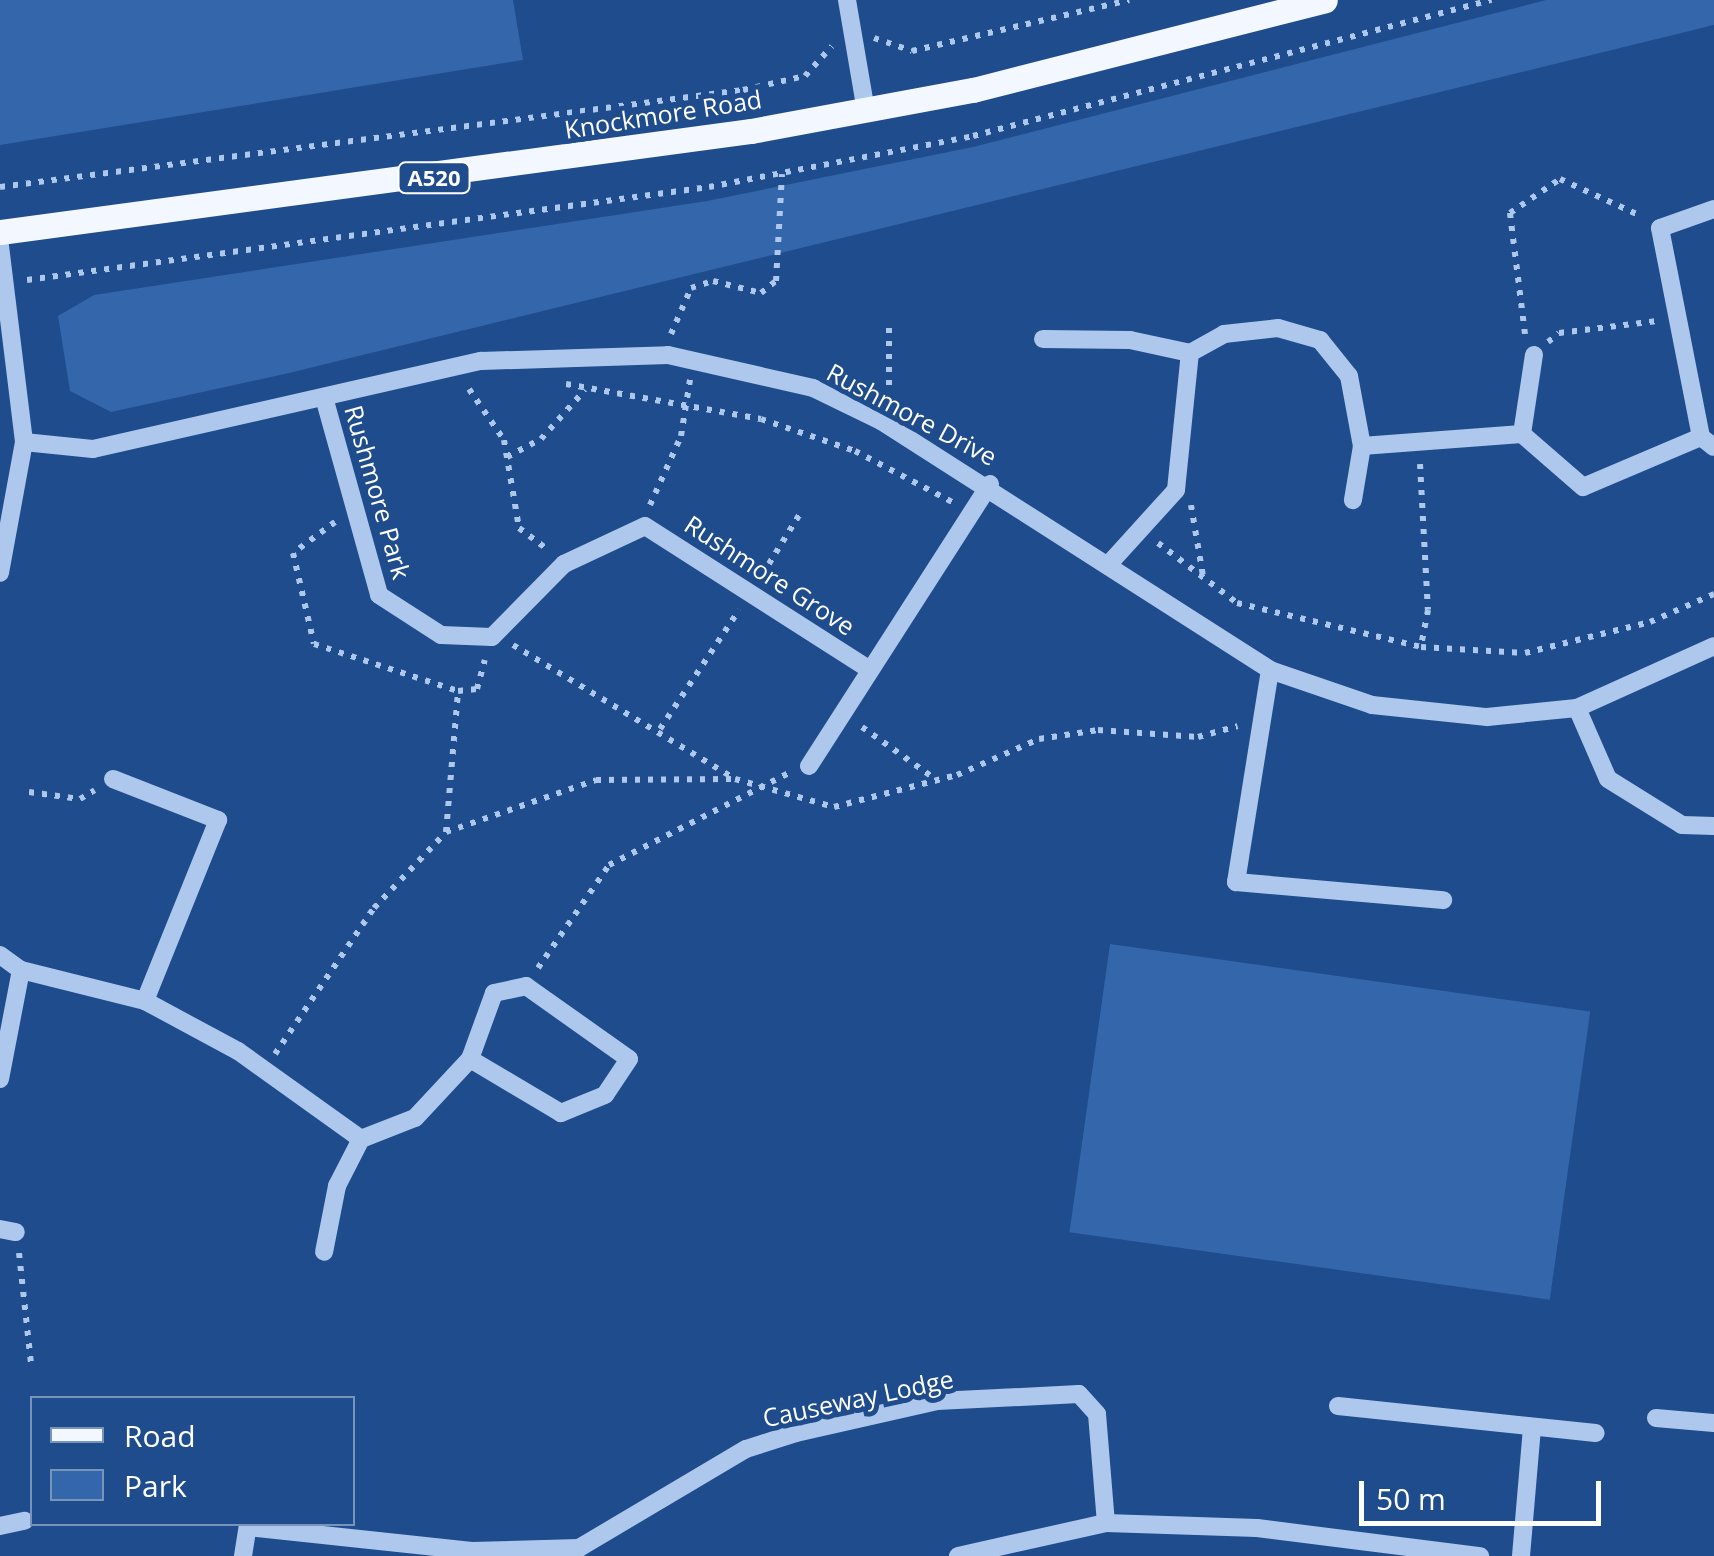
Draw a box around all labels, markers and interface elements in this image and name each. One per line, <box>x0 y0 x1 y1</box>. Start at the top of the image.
street label: Knockmore Road <box>562 84 764 144</box>
road number: A520 <box>396 161 472 195</box>
street label: Rushmore Drive <box>822 357 1002 471</box>
street label: Rushmore Park <box>339 402 417 582</box>
street label: Rushmore Grove <box>679 509 861 641</box>
street label: Causeway Lodge <box>760 1363 956 1433</box>
legend <box>30 1396 355 1526</box>
text: Road <box>124 1415 196 1456</box>
scale bar <box>1364 1461 1606 1523</box>
text: Park <box>124 1465 187 1506</box>
text: 50 m <box>1376 1478 1446 1519</box>

